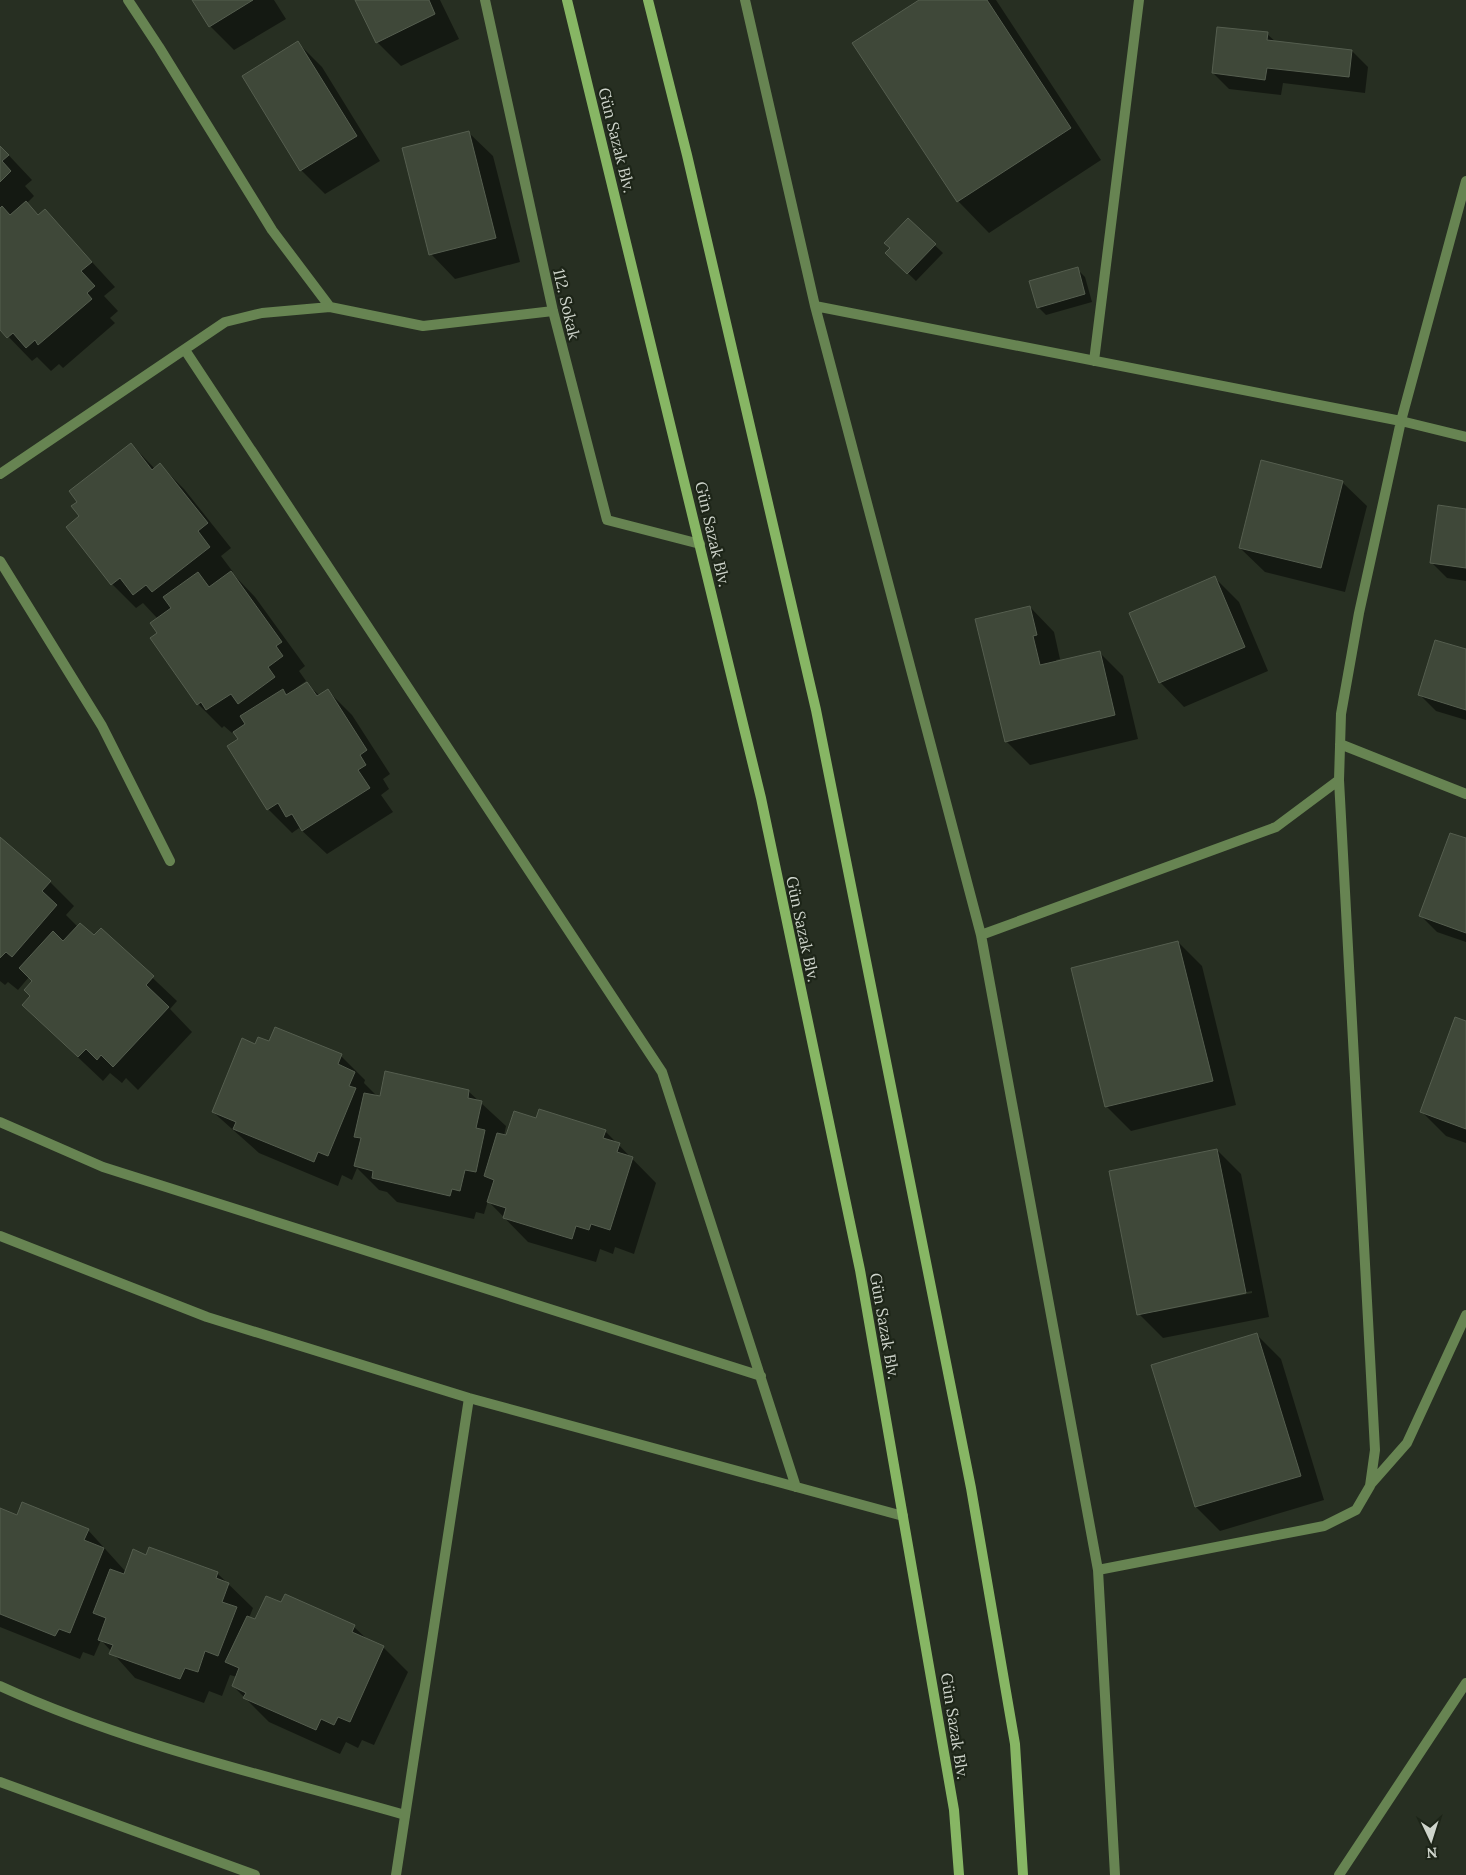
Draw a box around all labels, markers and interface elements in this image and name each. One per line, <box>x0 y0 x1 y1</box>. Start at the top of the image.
street label: Gün Sazak Blv. <box>594 85 640 195</box>
street label: 112. Sokak <box>549 267 585 342</box>
street label: Gün Sazak Blv. <box>691 479 735 589</box>
street label: Gün Sazak Blv. <box>782 874 824 984</box>
street label: Gün Sazak Blv. <box>866 1271 904 1381</box>
street label: Gün Sazak Blv. <box>937 1671 973 1781</box>
north arrow <box>1406 1815 1456 1865</box>
text: N <box>1426 1844 1438 1862</box>

